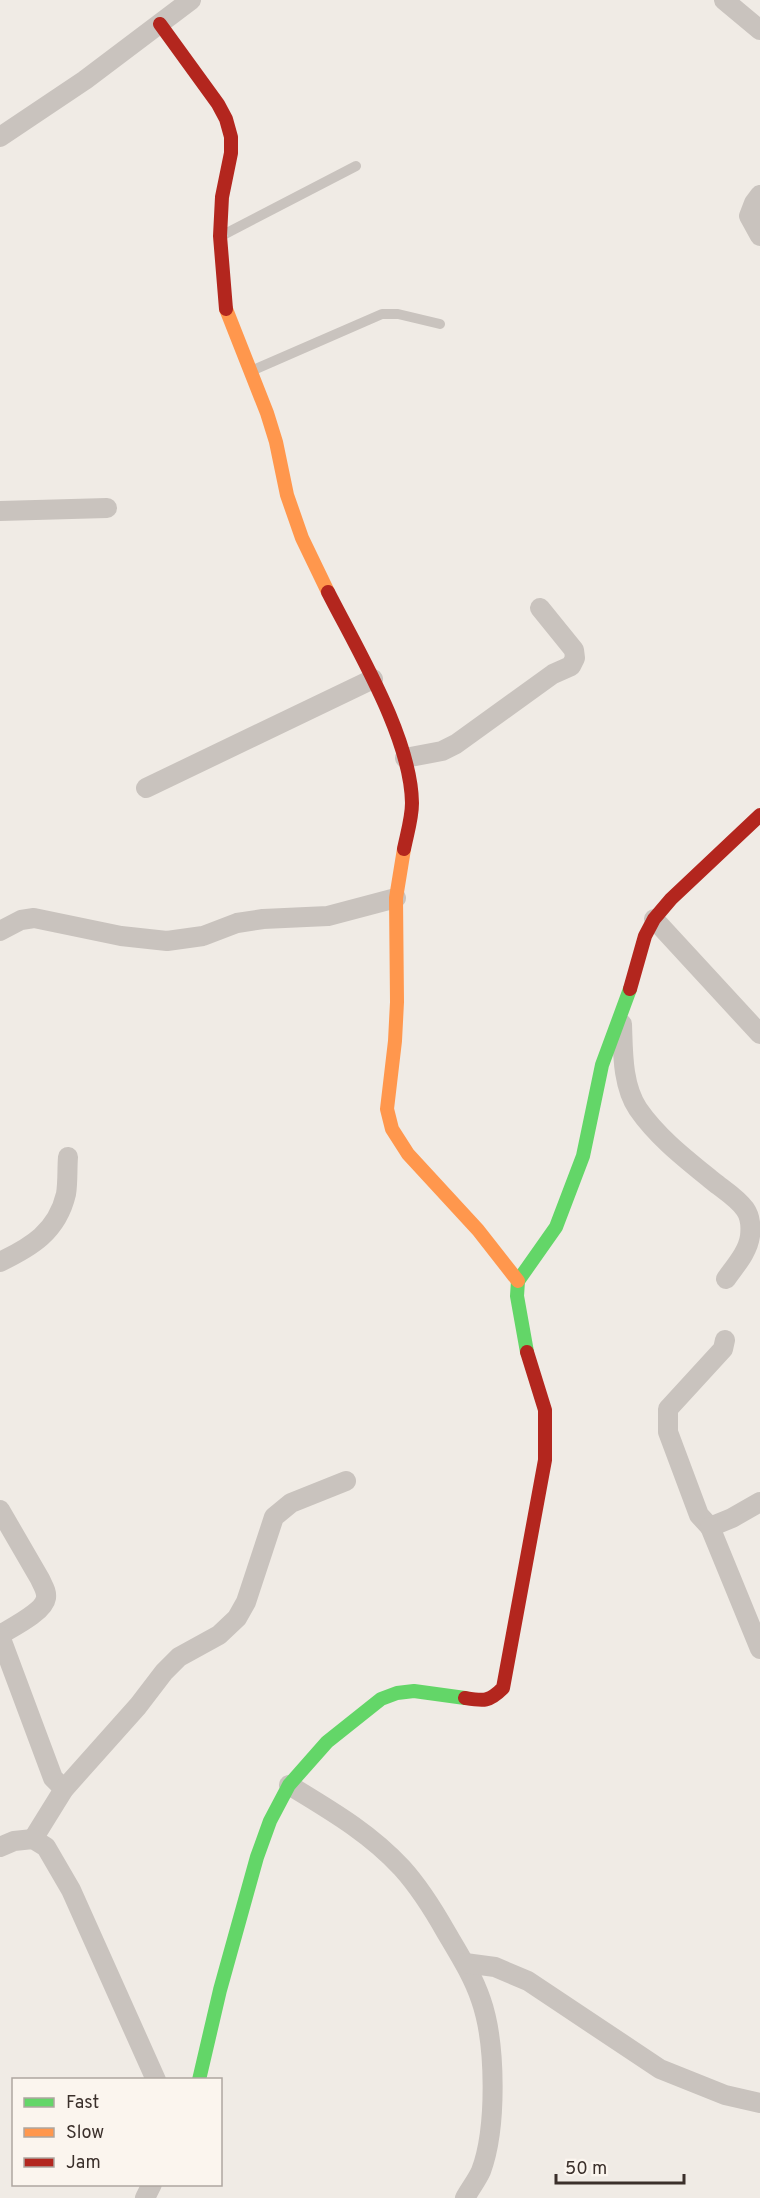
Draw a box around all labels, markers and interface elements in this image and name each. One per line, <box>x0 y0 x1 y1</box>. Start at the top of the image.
legend <box>12 2078 222 2186</box>
text: Fast <box>66 2092 99 2115</box>
text: Slow <box>66 2122 104 2145</box>
scale bar <box>556 2147 684 2185</box>
text: Jam <box>66 2152 101 2175</box>
text: 50 m <box>565 2158 607 2181</box>

